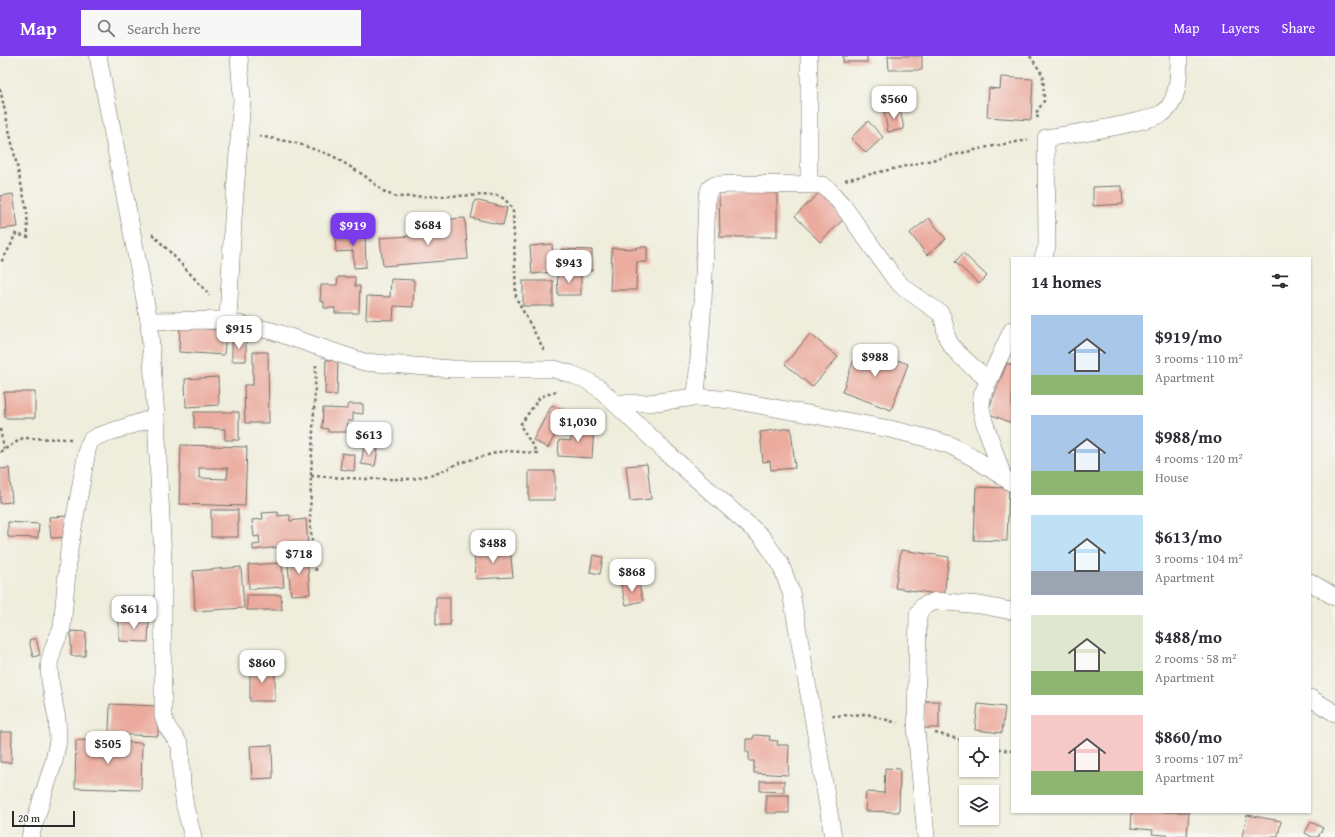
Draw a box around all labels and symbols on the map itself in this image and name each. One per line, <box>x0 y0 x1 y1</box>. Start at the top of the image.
pin: $560 <box>870 86 918 120</box>
pin: $684 <box>404 212 452 246</box>
pin: $919 <box>329 213 377 247</box>
pin: $943 <box>545 250 593 284</box>
pin: $915 <box>215 316 263 350</box>
pin: $988 <box>851 344 899 378</box>
pin: $1,030 <box>545 409 611 443</box>
pin: $613 <box>345 422 393 456</box>
pin: $488 <box>469 530 517 564</box>
pin: $718 <box>275 541 323 575</box>
pin: $868 <box>608 559 656 593</box>
pin: $614 <box>110 596 158 630</box>
pin: $860 <box>238 650 286 684</box>
pin: $505 <box>84 731 132 765</box>
scale bar <box>12 809 75 828</box>

